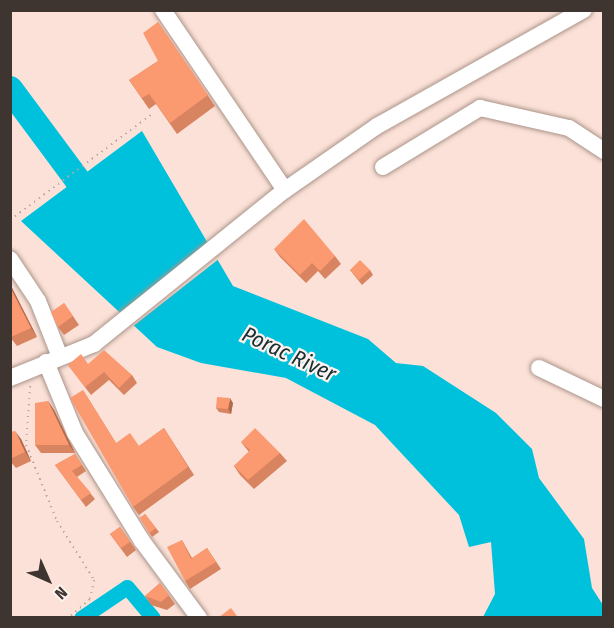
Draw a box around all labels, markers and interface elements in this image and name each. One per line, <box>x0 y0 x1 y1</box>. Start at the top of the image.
water label: Porac River <box>238 321 340 387</box>
north arrow <box>18 550 78 610</box>
text: N <box>51 583 71 603</box>

